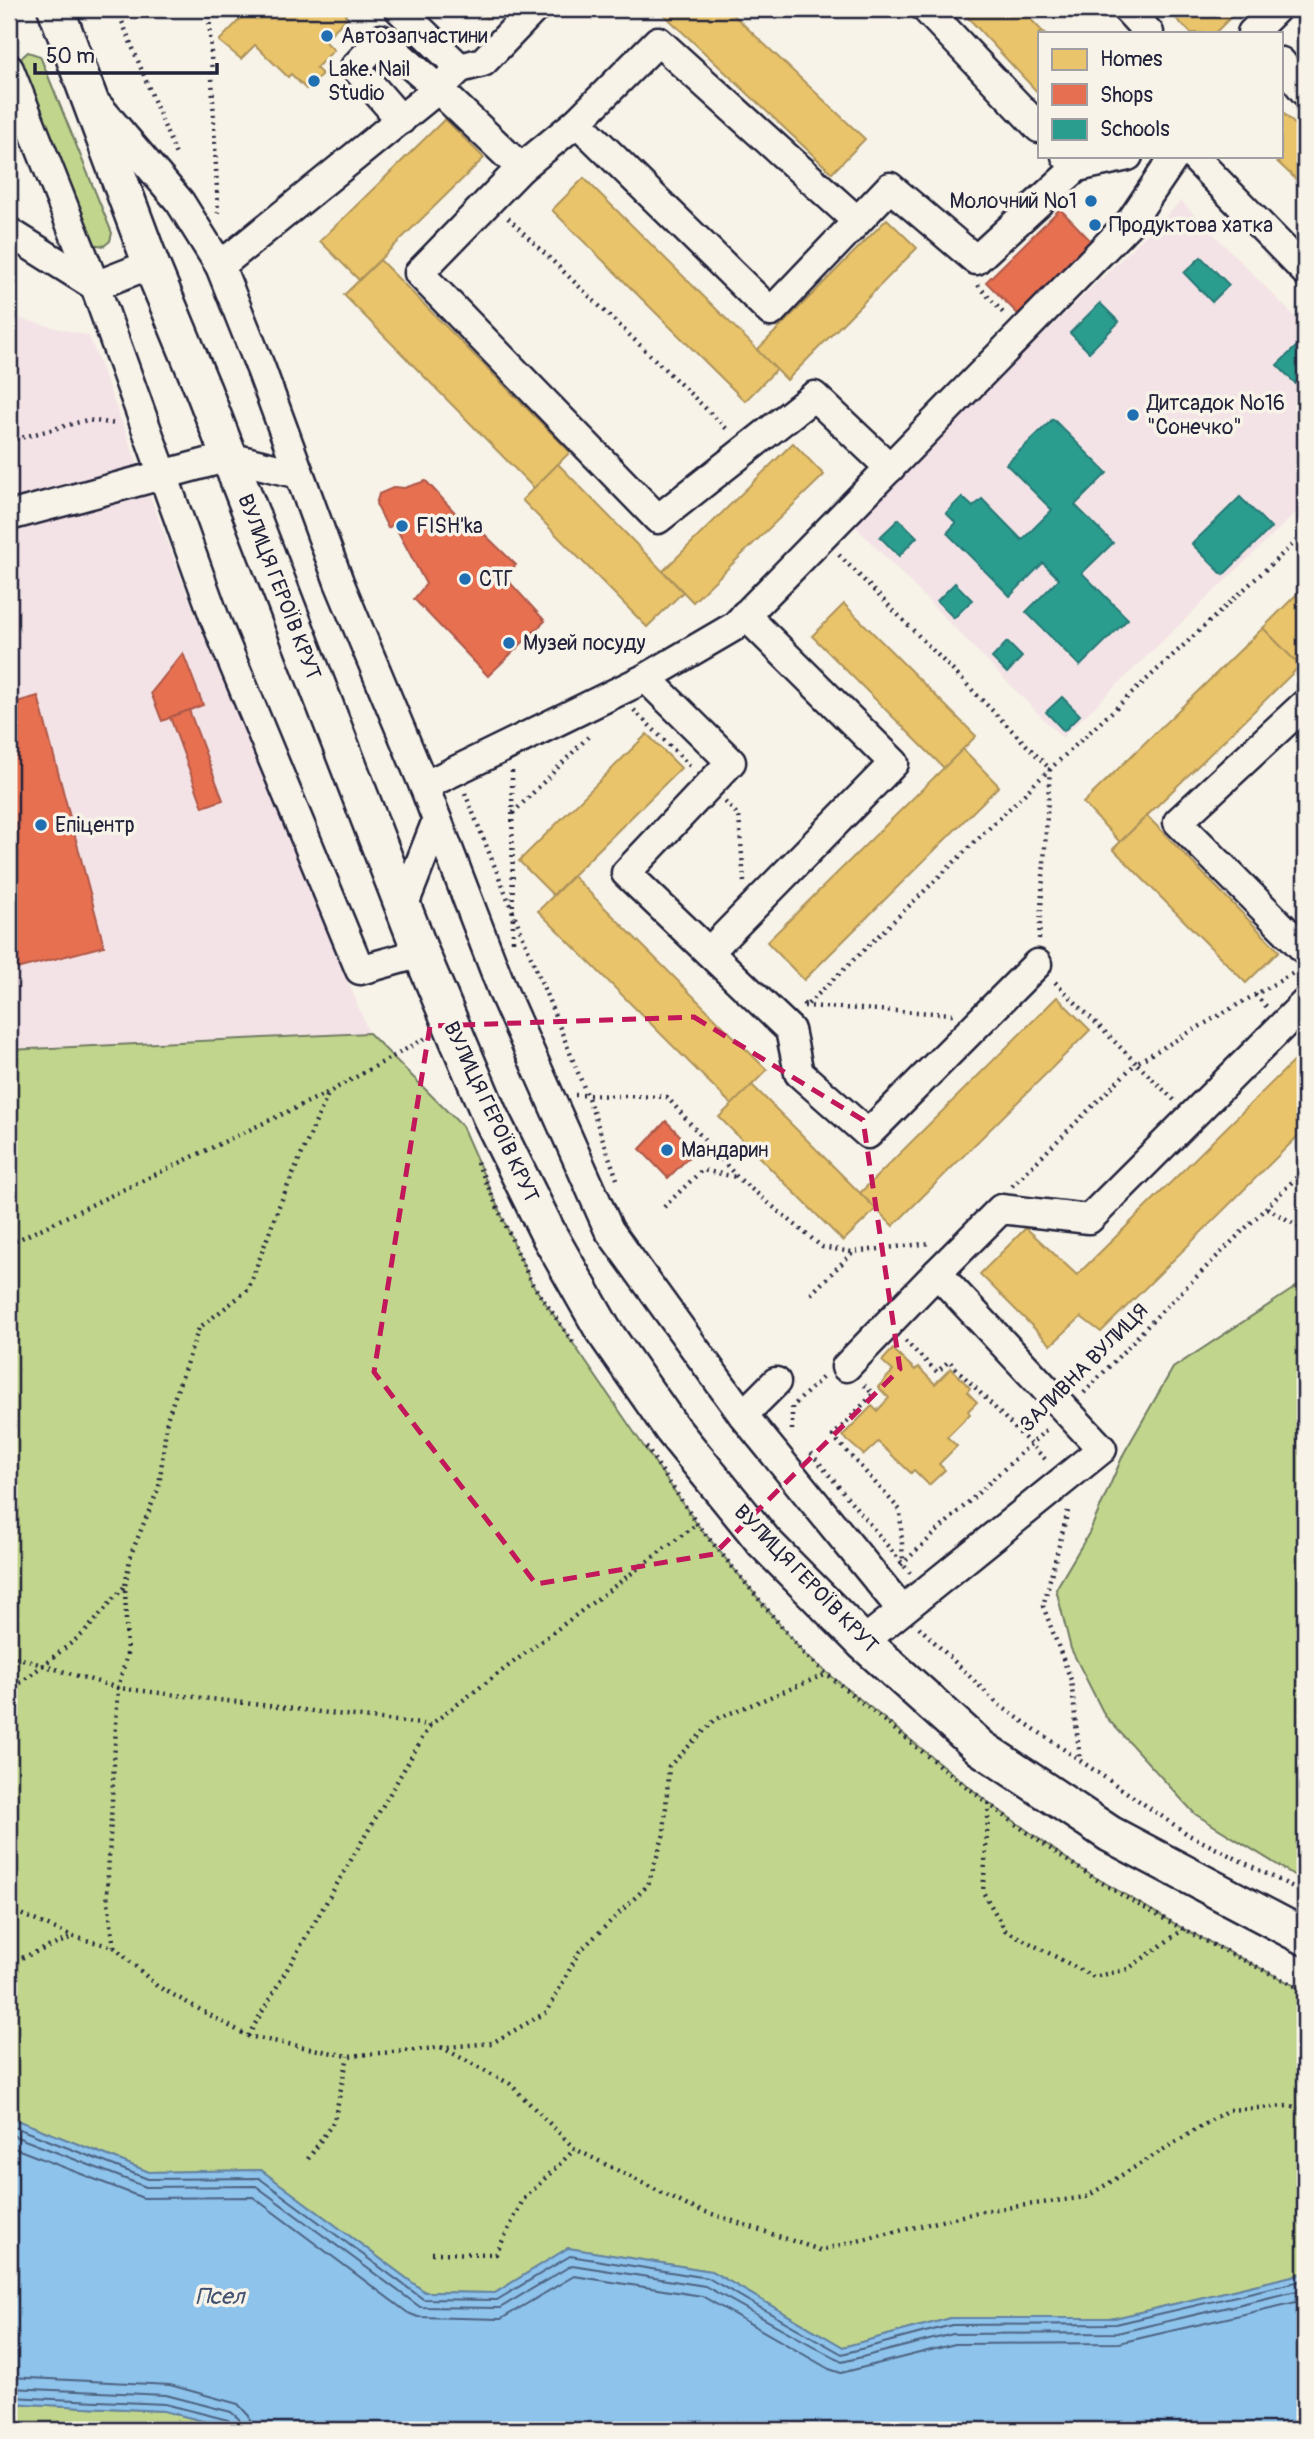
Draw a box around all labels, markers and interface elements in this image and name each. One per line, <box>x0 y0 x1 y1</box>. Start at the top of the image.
place label: Автозапчастини <box>341 23 488 50</box>
marker: Автозапчастини <box>319 28 335 44</box>
scale bar <box>35 32 217 76</box>
legend <box>1038 32 1282 158</box>
text: 50 m <box>46 43 95 70</box>
text: Homes <box>1100 46 1163 73</box>
place label: Lake. Nail Studio <box>328 56 411 107</box>
marker: Lake. Nail Studio <box>306 73 322 89</box>
text: Shops <box>1100 82 1153 109</box>
text: Schools <box>1100 116 1170 143</box>
place label: Молочний №1 <box>950 188 1077 215</box>
marker: Молочний №1 <box>1083 193 1099 209</box>
place label: Продуктова хатка <box>1109 212 1273 239</box>
marker: Продуктова хатка <box>1087 217 1103 233</box>
place label: Дитсадок №16 "Сонечко" <box>1146 390 1285 441</box>
marker: Дитсадок №16 "Сонечко" <box>1125 407 1141 423</box>
street label: ВУЛИЦЯ ГЕРОЇВ КРУТ <box>231 490 327 684</box>
place label: FISH'ka <box>416 513 483 540</box>
marker: FISH'ka <box>394 518 410 534</box>
place label: СТГ <box>479 566 514 593</box>
marker: СТГ <box>457 571 473 587</box>
place label: Музей посуду <box>523 630 645 657</box>
marker: Музей посуду <box>501 635 517 651</box>
place label: Епіцентр <box>55 812 135 839</box>
marker: Епіцентр <box>33 817 49 833</box>
street label: ВУЛИЦЯ ГЕРОЇВ КРУТ <box>437 1017 545 1207</box>
place label: Мандарин <box>681 1137 768 1164</box>
marker: Мандарин <box>659 1142 675 1158</box>
street label: ЗАЛИВНА ВУЛИЦЯ <box>1014 1298 1154 1438</box>
street label: ВУЛИЦЯ ГЕРОЇВ КРУТ <box>728 1499 884 1659</box>
water label: Псел <box>196 2282 246 2311</box>

